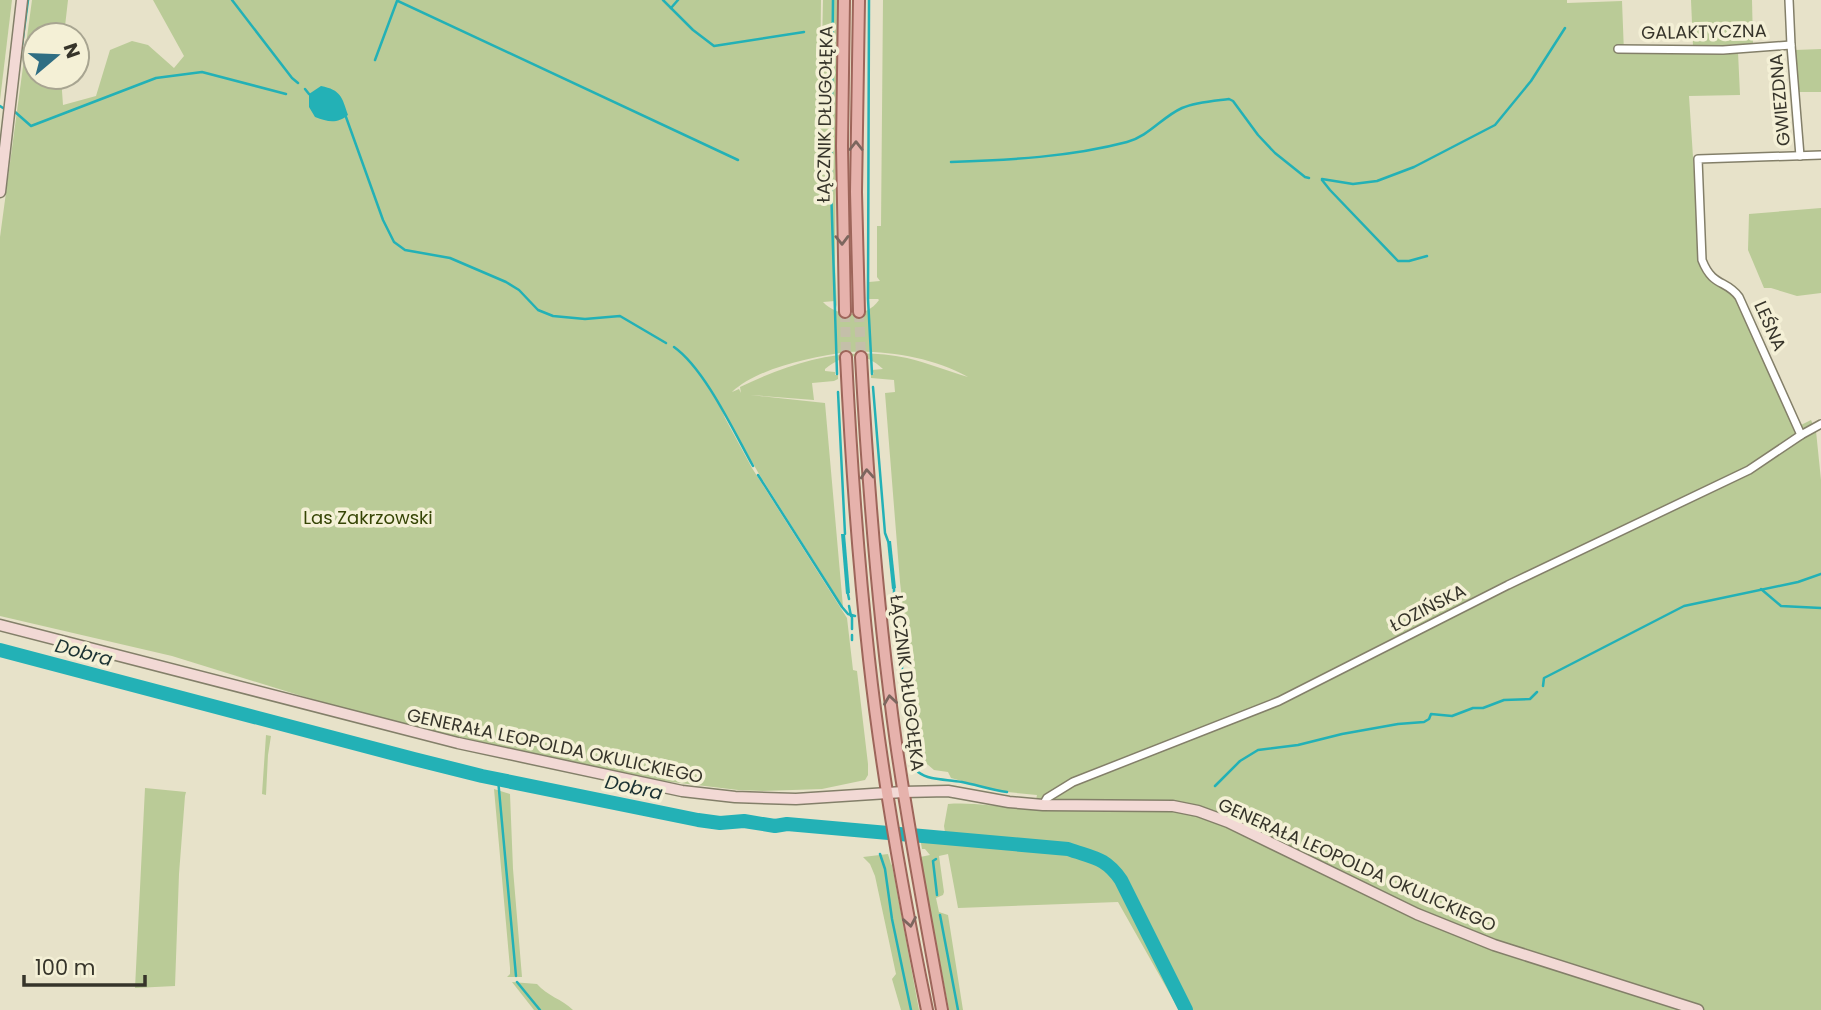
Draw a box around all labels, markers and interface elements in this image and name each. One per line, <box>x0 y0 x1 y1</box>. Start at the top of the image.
street label: GALAKTYCZNA <box>1641 18 1767 45</box>
north arrow <box>21 21 91 91</box>
street label: ŁĄCZNIK DŁUGOŁĘKA <box>810 25 839 203</box>
text: N <box>57 39 87 62</box>
street label: GWIEZDNA <box>1763 53 1796 147</box>
one-way arrow <box>848 140 864 151</box>
one-way arrow <box>834 235 850 245</box>
street label: LEŚNA <box>1748 297 1793 355</box>
one-way arrow <box>860 468 875 479</box>
park label: Las Zakrzowski <box>303 505 433 530</box>
street label: ŁOZIŃSKA <box>1385 578 1470 637</box>
street label: ŁĄCZNIK DŁUGOŁĘKA <box>884 593 931 772</box>
water label: Dobra <box>52 632 116 673</box>
one-way arrow <box>883 694 898 706</box>
street label: GENERAŁA LEOPOLDA OKULICKIEGO <box>405 702 705 789</box>
water label: Dobra <box>603 768 665 807</box>
street label: GENERAŁA LEOPOLDA OKULICKIEGO <box>1214 792 1500 937</box>
one-way arrow <box>902 916 917 928</box>
scale bar <box>24 944 145 988</box>
text: 100 m <box>35 953 95 982</box>

